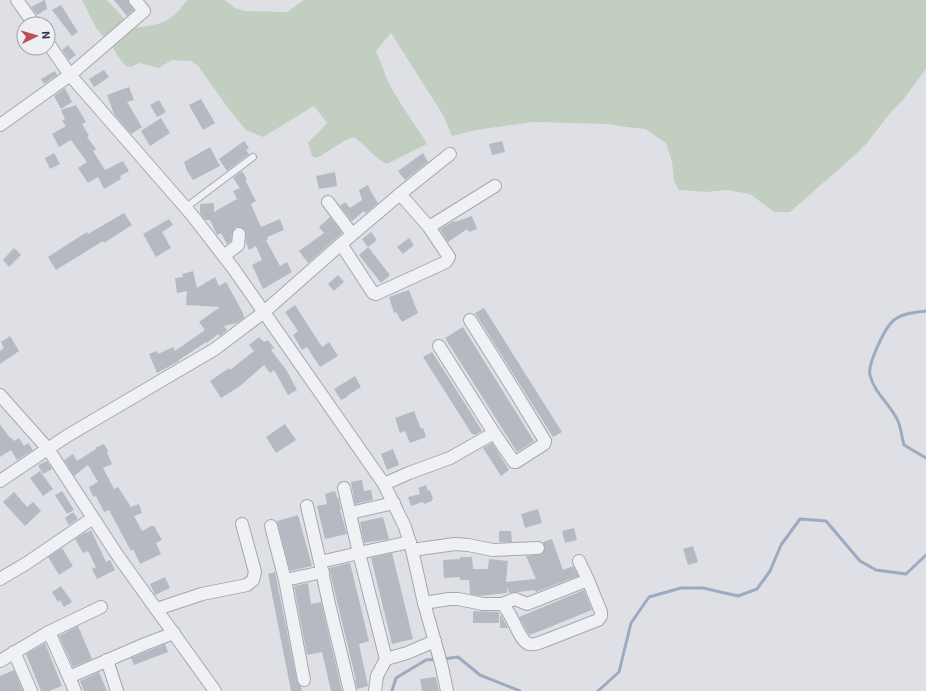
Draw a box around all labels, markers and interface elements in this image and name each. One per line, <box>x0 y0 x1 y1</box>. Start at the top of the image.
north arrow <box>16 16 56 56</box>
text: N <box>40 31 53 40</box>

